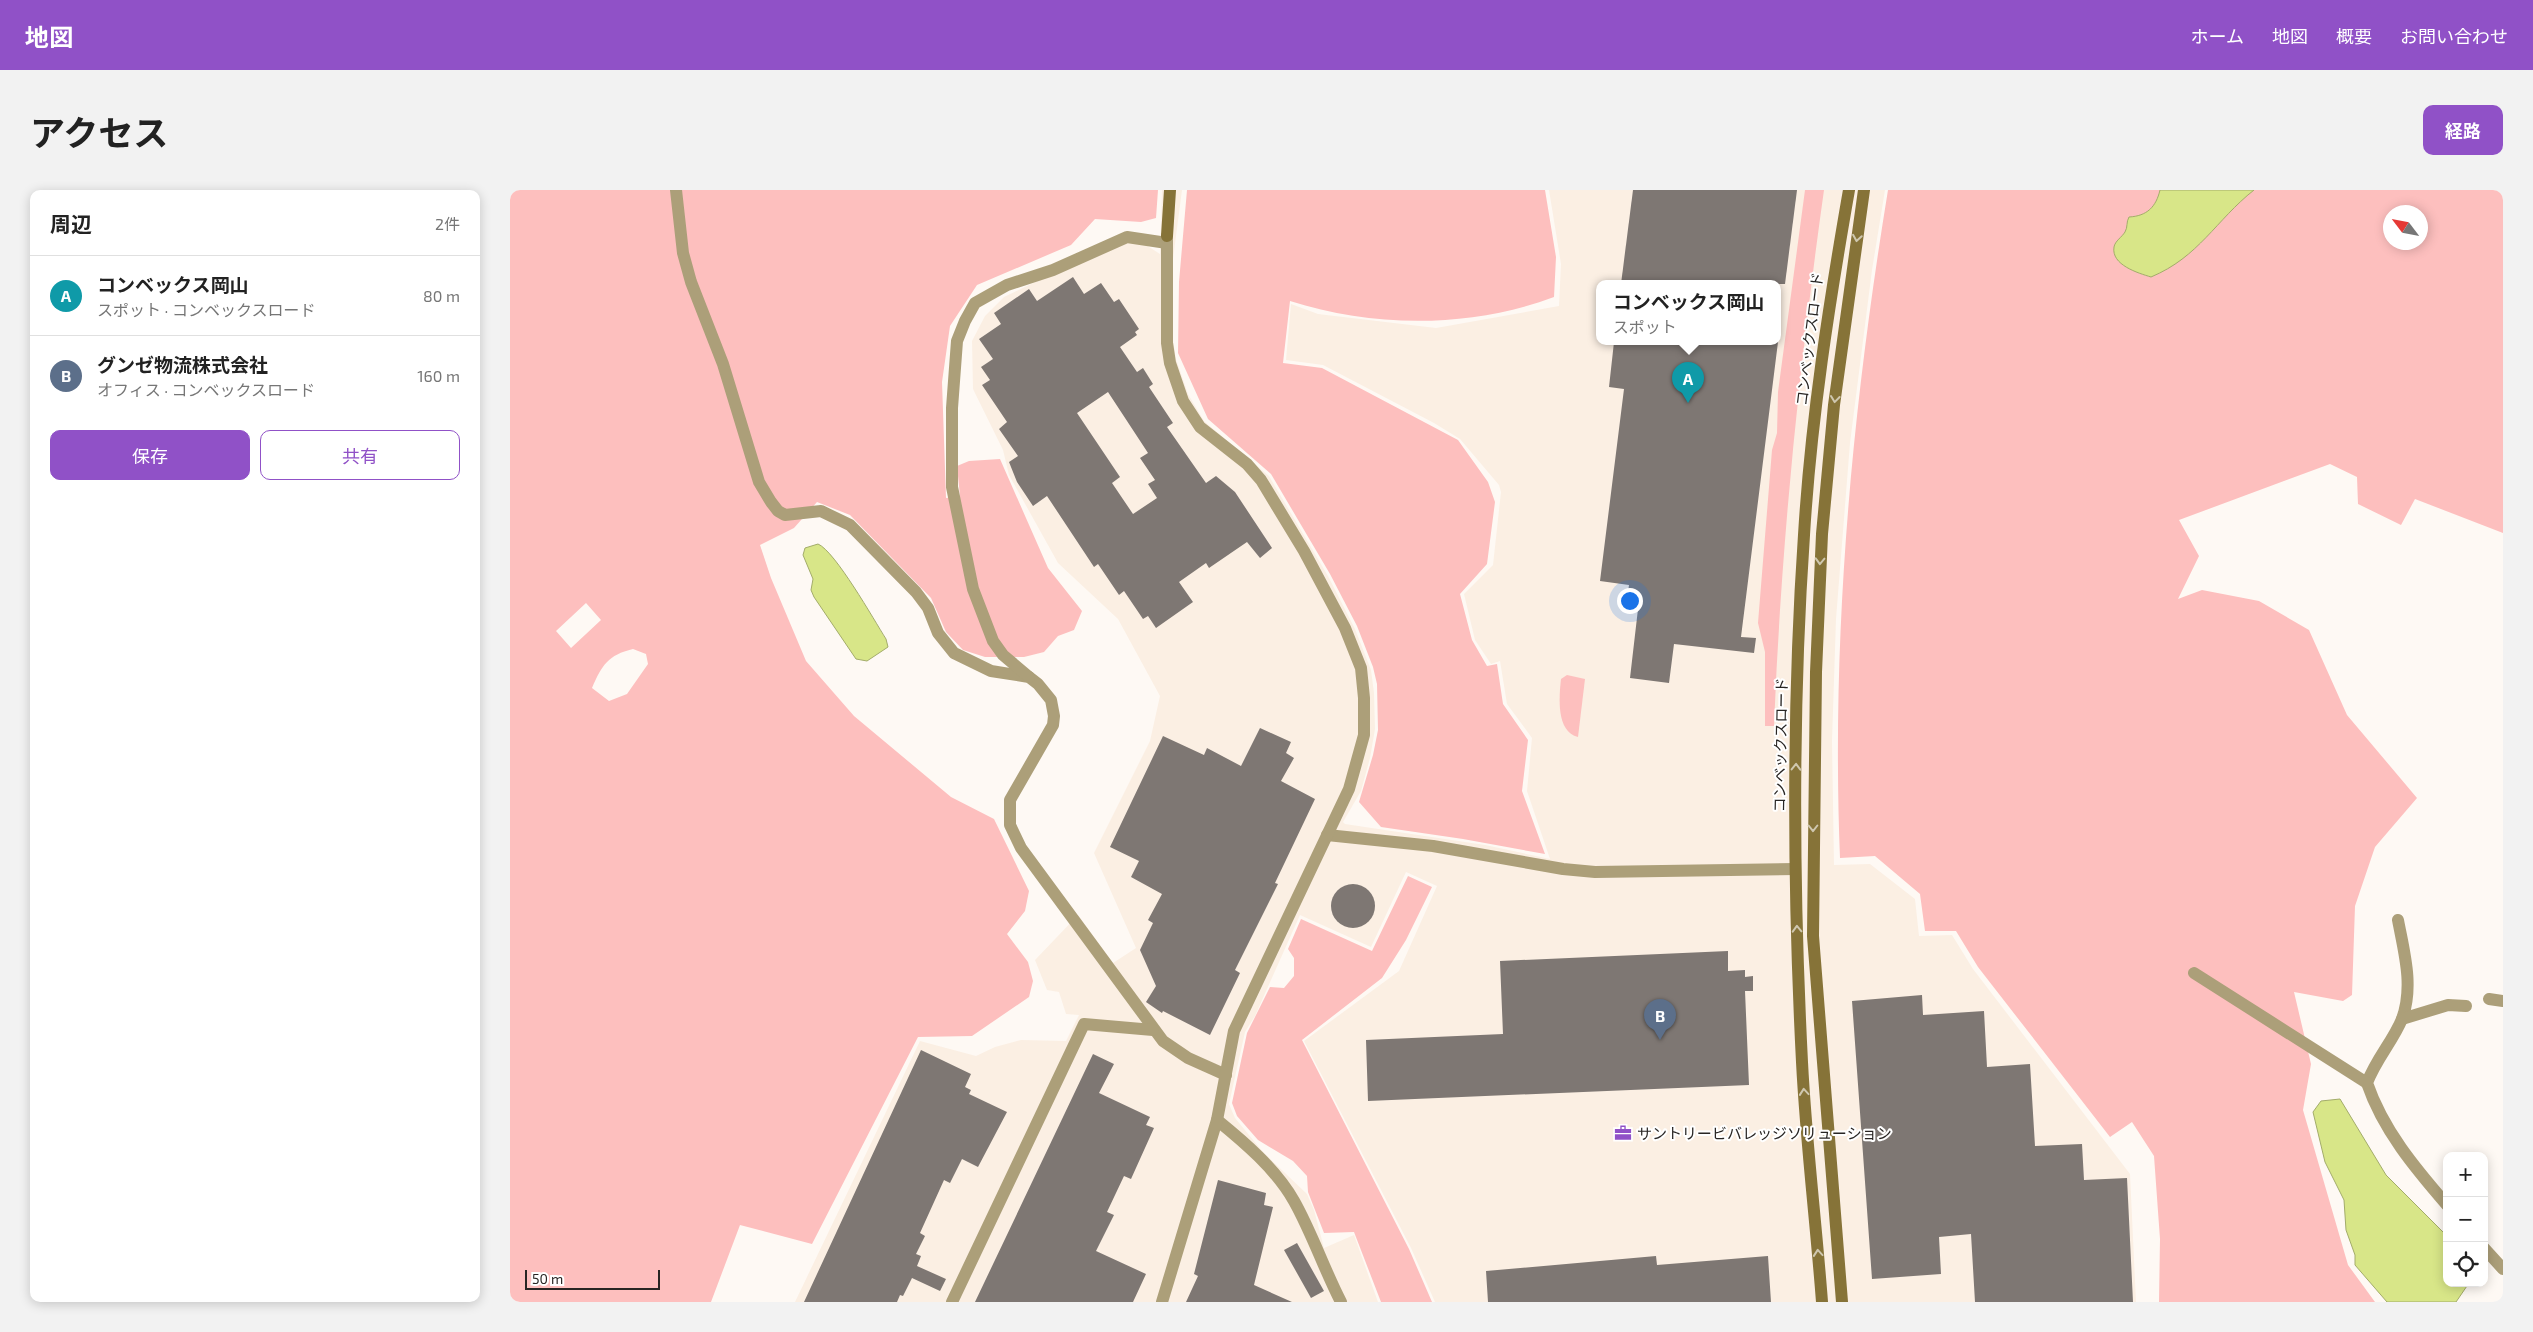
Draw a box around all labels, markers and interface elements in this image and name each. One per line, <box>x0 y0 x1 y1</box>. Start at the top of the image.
text: 地図 <box>25 22 73 51</box>
text: ホーム <box>2191 25 2244 47</box>
text: 地図 <box>2272 25 2308 47</box>
text: 概要 <box>2336 25 2372 47</box>
text: お問い合わせ <box>2400 25 2508 47</box>
button: 経路 <box>2423 105 2503 155</box>
text: アクセス <box>30 111 168 153</box>
north arrow <box>2383 205 2428 250</box>
text: 周辺 <box>50 211 92 236</box>
text: 2件 <box>435 214 460 233</box>
one-way arrow <box>1852 235 1863 243</box>
street label: コンベックスロード <box>1792 271 1826 407</box>
text: コンベックス岡山 <box>97 273 248 296</box>
popup <box>1596 280 1781 345</box>
text: A <box>61 286 71 305</box>
text: 80 m <box>423 286 460 305</box>
text: コンベックス岡山 <box>1613 290 1764 313</box>
text: スポット · コンベックスロード <box>97 300 315 319</box>
text: スポット <box>1613 317 1677 336</box>
text: グンゼ物流株式会社 <box>97 353 268 376</box>
pin: A <box>1672 362 1704 403</box>
text: B <box>61 366 71 385</box>
text: 160 m <box>417 366 460 385</box>
text: オフィス · コンベックスロード <box>97 380 315 399</box>
one-way arrow <box>1830 395 1841 403</box>
button: 保存 <box>50 430 250 480</box>
button: 共有 <box>260 430 460 480</box>
one-way arrow <box>1815 557 1826 565</box>
your location <box>1617 588 1643 614</box>
street label: コンベックスロード <box>1770 678 1790 812</box>
one-way arrow <box>1791 763 1801 770</box>
one-way arrow <box>1808 825 1818 833</box>
one-way arrow <box>1791 925 1802 933</box>
pin: B <box>1644 999 1676 1040</box>
one-way arrow <box>1799 1087 1810 1095</box>
office icon: サントリービバレッジソリューション <box>1613 1123 1633 1143</box>
place label: サントリービバレッジソリューション <box>1637 1124 1892 1142</box>
map controls <box>2443 1152 2488 1287</box>
button: + <box>2443 1152 2488 1197</box>
button: − <box>2443 1197 2488 1242</box>
button: locate <box>2443 1242 2488 1287</box>
one-way arrow <box>1813 1249 1824 1257</box>
scale bar <box>525 1267 660 1290</box>
text: 50 m <box>532 1270 563 1287</box>

